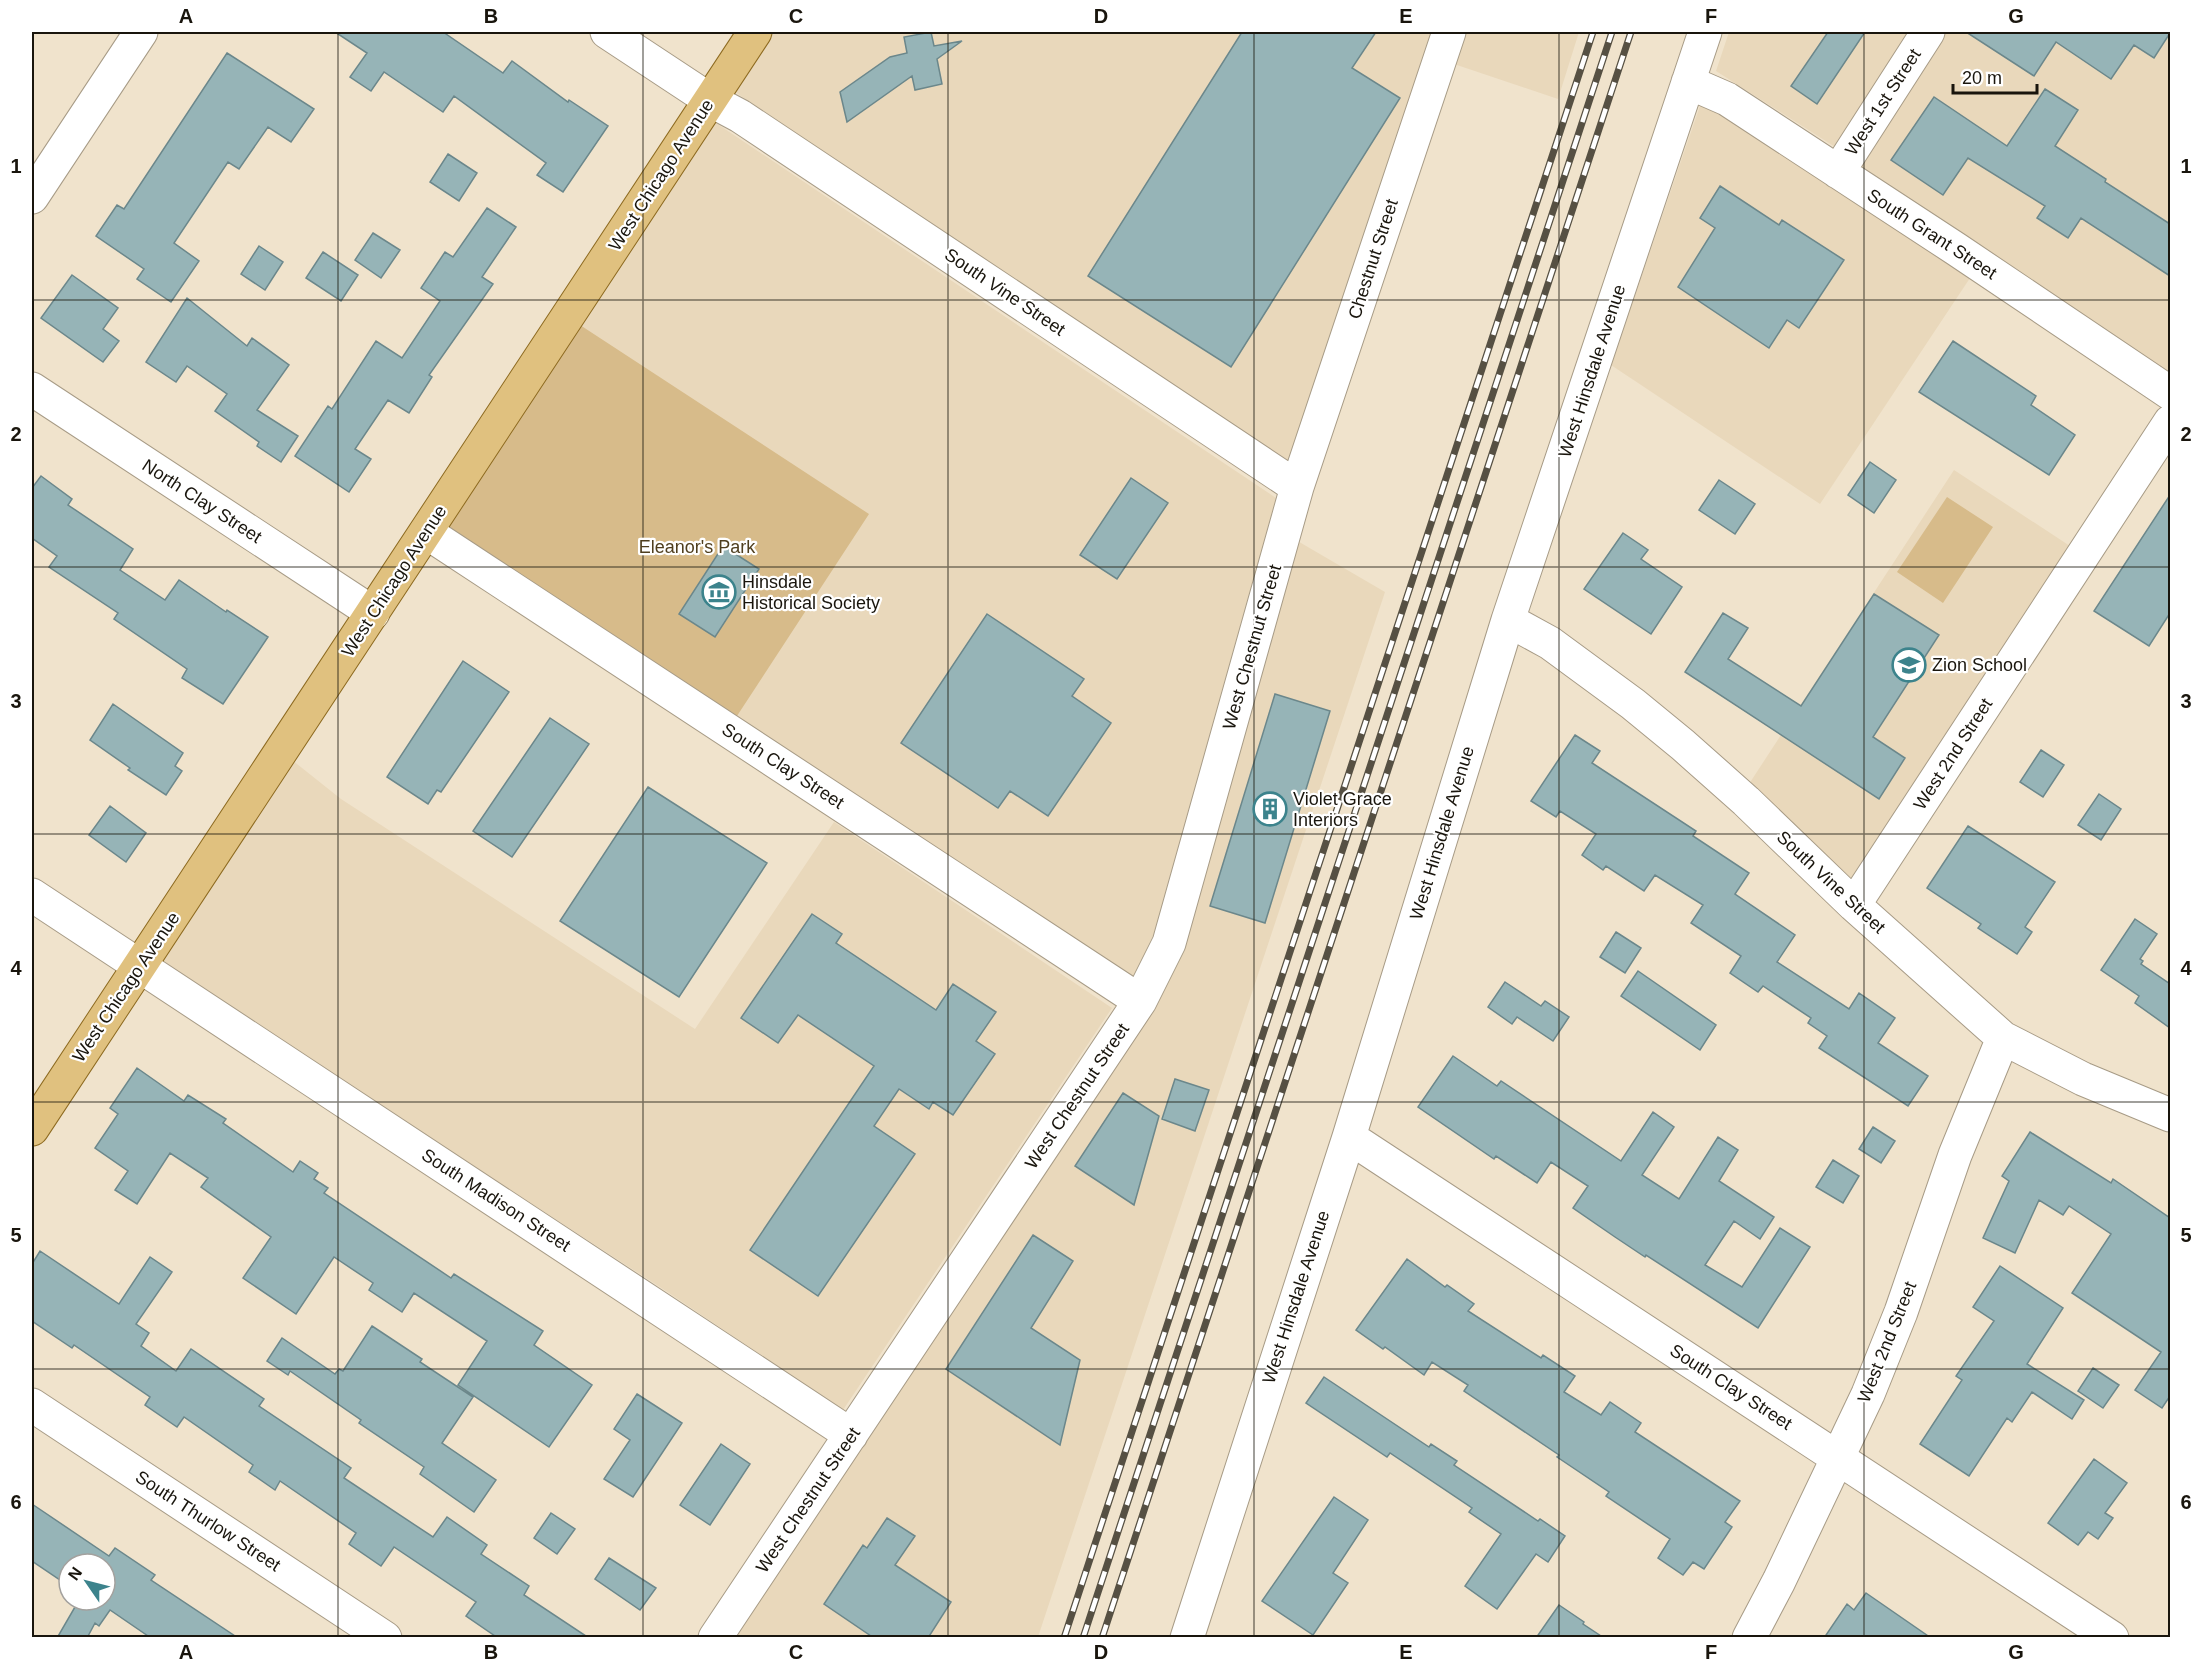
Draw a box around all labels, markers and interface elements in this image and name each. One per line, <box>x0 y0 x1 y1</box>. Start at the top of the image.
text: A <box>179 5 193 27</box>
text: B <box>484 5 498 27</box>
text: C <box>789 5 803 27</box>
text: D <box>1094 5 1108 27</box>
text: E <box>1399 5 1413 27</box>
text: F <box>1705 5 1717 27</box>
text: G <box>2008 5 2024 27</box>
street label: West 1st Street <box>1841 45 1925 159</box>
scale bar <box>1953 57 2037 95</box>
text: 20 m <box>1962 68 2002 88</box>
street label: West Chicago Avenue <box>605 96 717 254</box>
text: 1 <box>10 155 22 177</box>
text: 1 <box>2180 155 2192 177</box>
street label: South Grant Street <box>1864 185 2000 283</box>
street label: Chestnut Street <box>1344 196 1402 322</box>
street label: South Vine Street <box>941 244 1069 340</box>
street label: West Hinsdale Avenue <box>1555 282 1629 460</box>
text: 2 <box>10 423 22 445</box>
text: 2 <box>2180 423 2192 445</box>
street label: North Clay Street <box>139 455 265 547</box>
street label: West Chicago Avenue <box>338 502 450 660</box>
park label: Eleanor's Park <box>639 537 756 557</box>
street label: West Chestnut Street <box>1219 562 1285 732</box>
place label: Hinsdale Historical Society <box>742 572 880 613</box>
museum icon: Hinsdale Historical Society <box>701 574 737 610</box>
school or university icon: Zion School <box>1891 647 1927 683</box>
place label: Zion School <box>1932 655 2027 675</box>
text: 3 <box>10 690 22 712</box>
text: 3 <box>2180 690 2192 712</box>
street label: West 2nd Street <box>1910 695 1996 813</box>
street label: South Clay Street <box>718 719 848 813</box>
street label: West Hinsdale Avenue <box>1406 744 1478 922</box>
place label: Violet Grace Interiors <box>1293 789 1392 830</box>
building icon: Violet Grace Interiors <box>1252 791 1288 827</box>
street label: South Vine Street <box>1773 827 1889 937</box>
street label: West Chicago Avenue <box>68 908 184 1066</box>
text: 4 <box>10 957 22 979</box>
text: 4 <box>2180 957 2192 979</box>
street label: West Chestnut Street <box>1021 1020 1133 1172</box>
street label: South Madison Street <box>418 1144 574 1256</box>
street label: West Hinsdale Avenue <box>1259 1208 1333 1386</box>
text: 5 <box>10 1224 22 1246</box>
text: 5 <box>2180 1224 2192 1246</box>
street label: West 2nd Street <box>1854 1279 1920 1405</box>
street label: South Clay Street <box>1666 1340 1796 1434</box>
street label: West Chestnut Street <box>752 1424 864 1576</box>
street label: South Thurlow Street <box>132 1467 284 1575</box>
text: 6 <box>10 1491 22 1513</box>
text: 6 <box>2180 1491 2192 1513</box>
north arrow <box>57 1552 117 1612</box>
text: N <box>65 1564 85 1583</box>
text: A <box>179 1641 193 1663</box>
text: B <box>484 1641 498 1663</box>
text: C <box>789 1641 803 1663</box>
text: D <box>1094 1641 1108 1663</box>
text: E <box>1399 1641 1413 1663</box>
text: F <box>1705 1641 1717 1663</box>
text: G <box>2008 1641 2024 1663</box>

